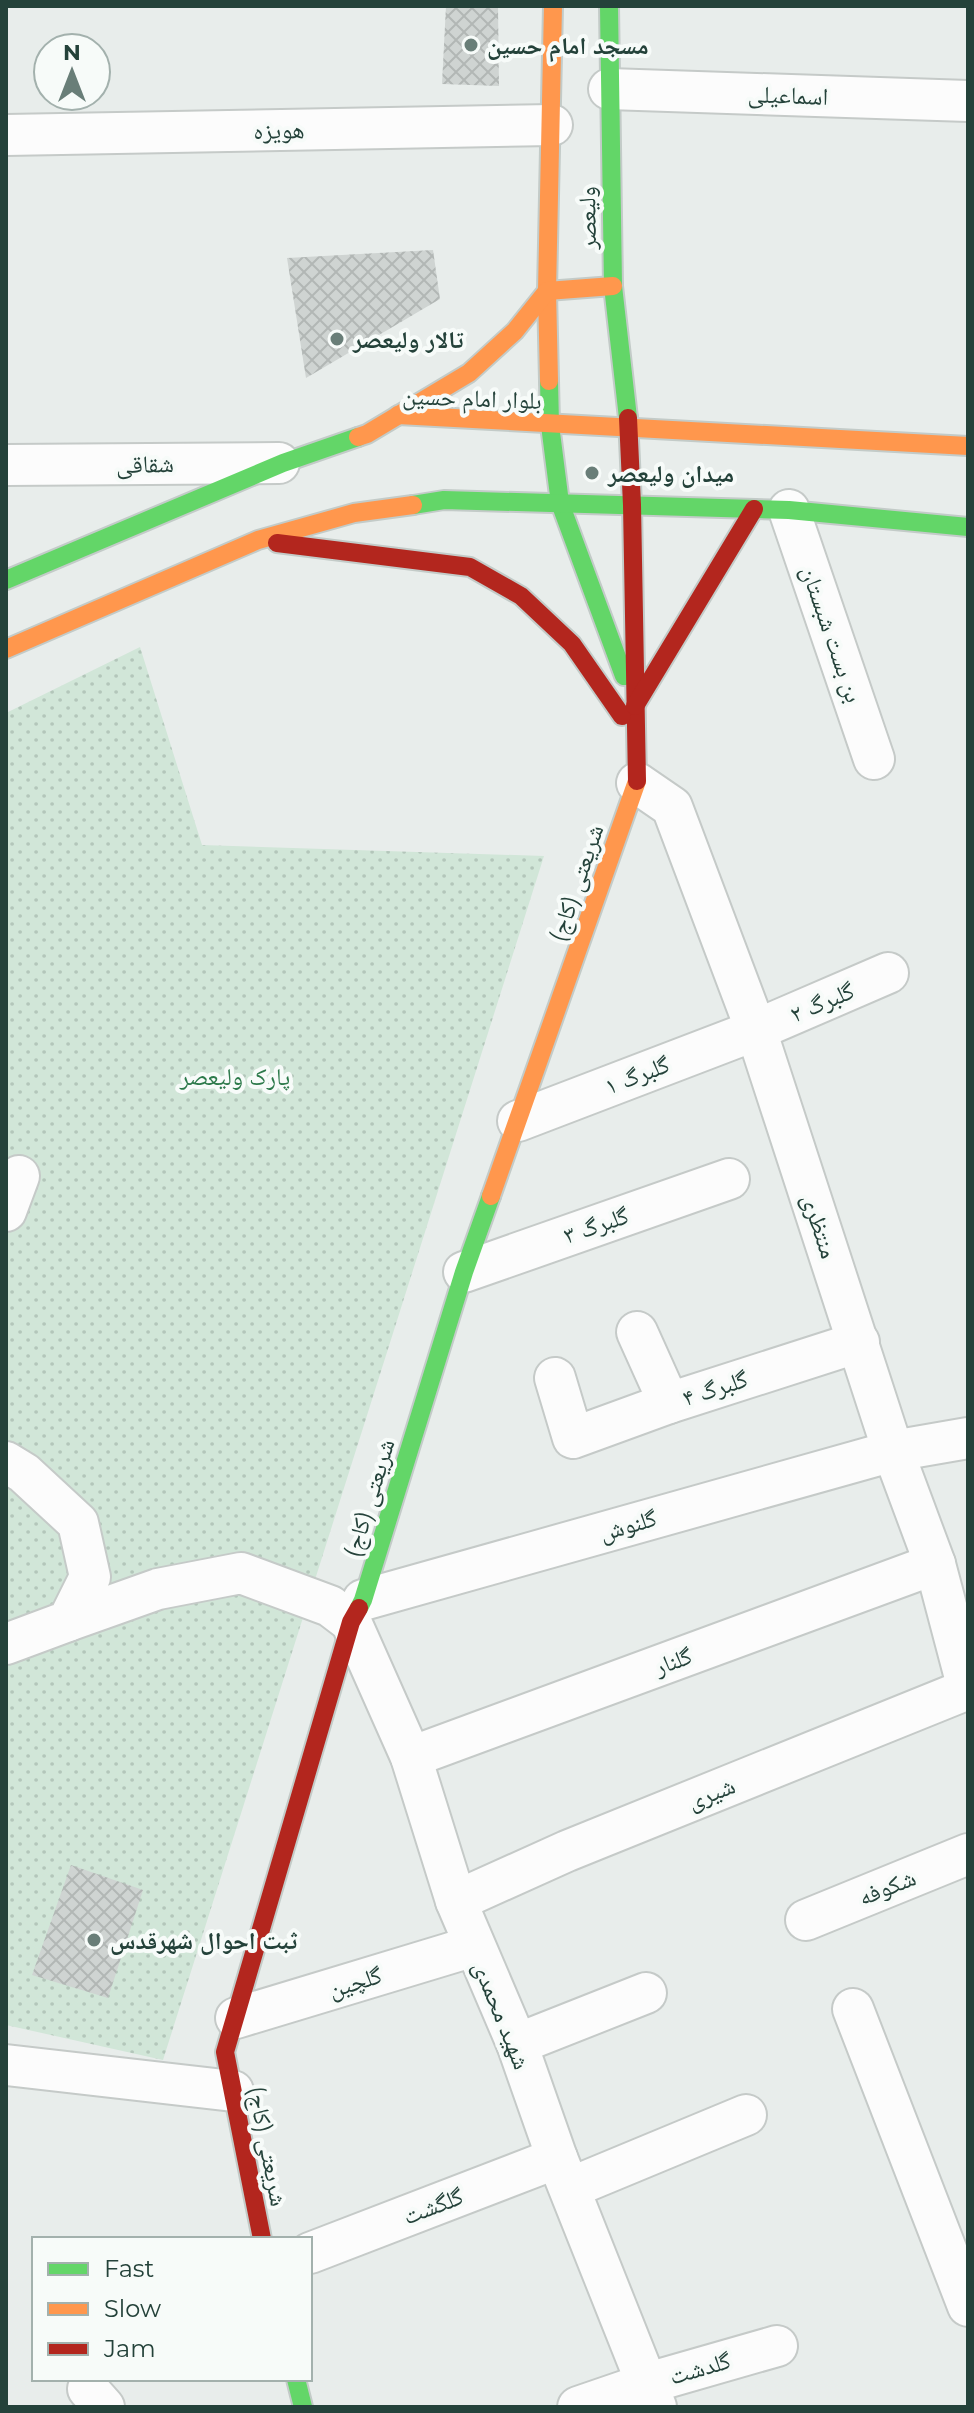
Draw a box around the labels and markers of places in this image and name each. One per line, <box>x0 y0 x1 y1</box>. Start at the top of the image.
place label: مسجد امام حسین <box>487 31 649 63</box>
marker: مسجد امام حسین <box>462 36 480 54</box>
place label: تالار ولیعصر <box>352 325 464 354</box>
marker: تالار ولیعصر <box>328 330 346 348</box>
place label: میدان ولیعصر <box>607 459 734 488</box>
marker: میدان ولیعصر <box>583 464 601 482</box>
place label: ثبت احوال شهرقدس <box>110 1926 298 1955</box>
marker: ثبت احوال شهرقدس <box>85 1931 103 1949</box>

